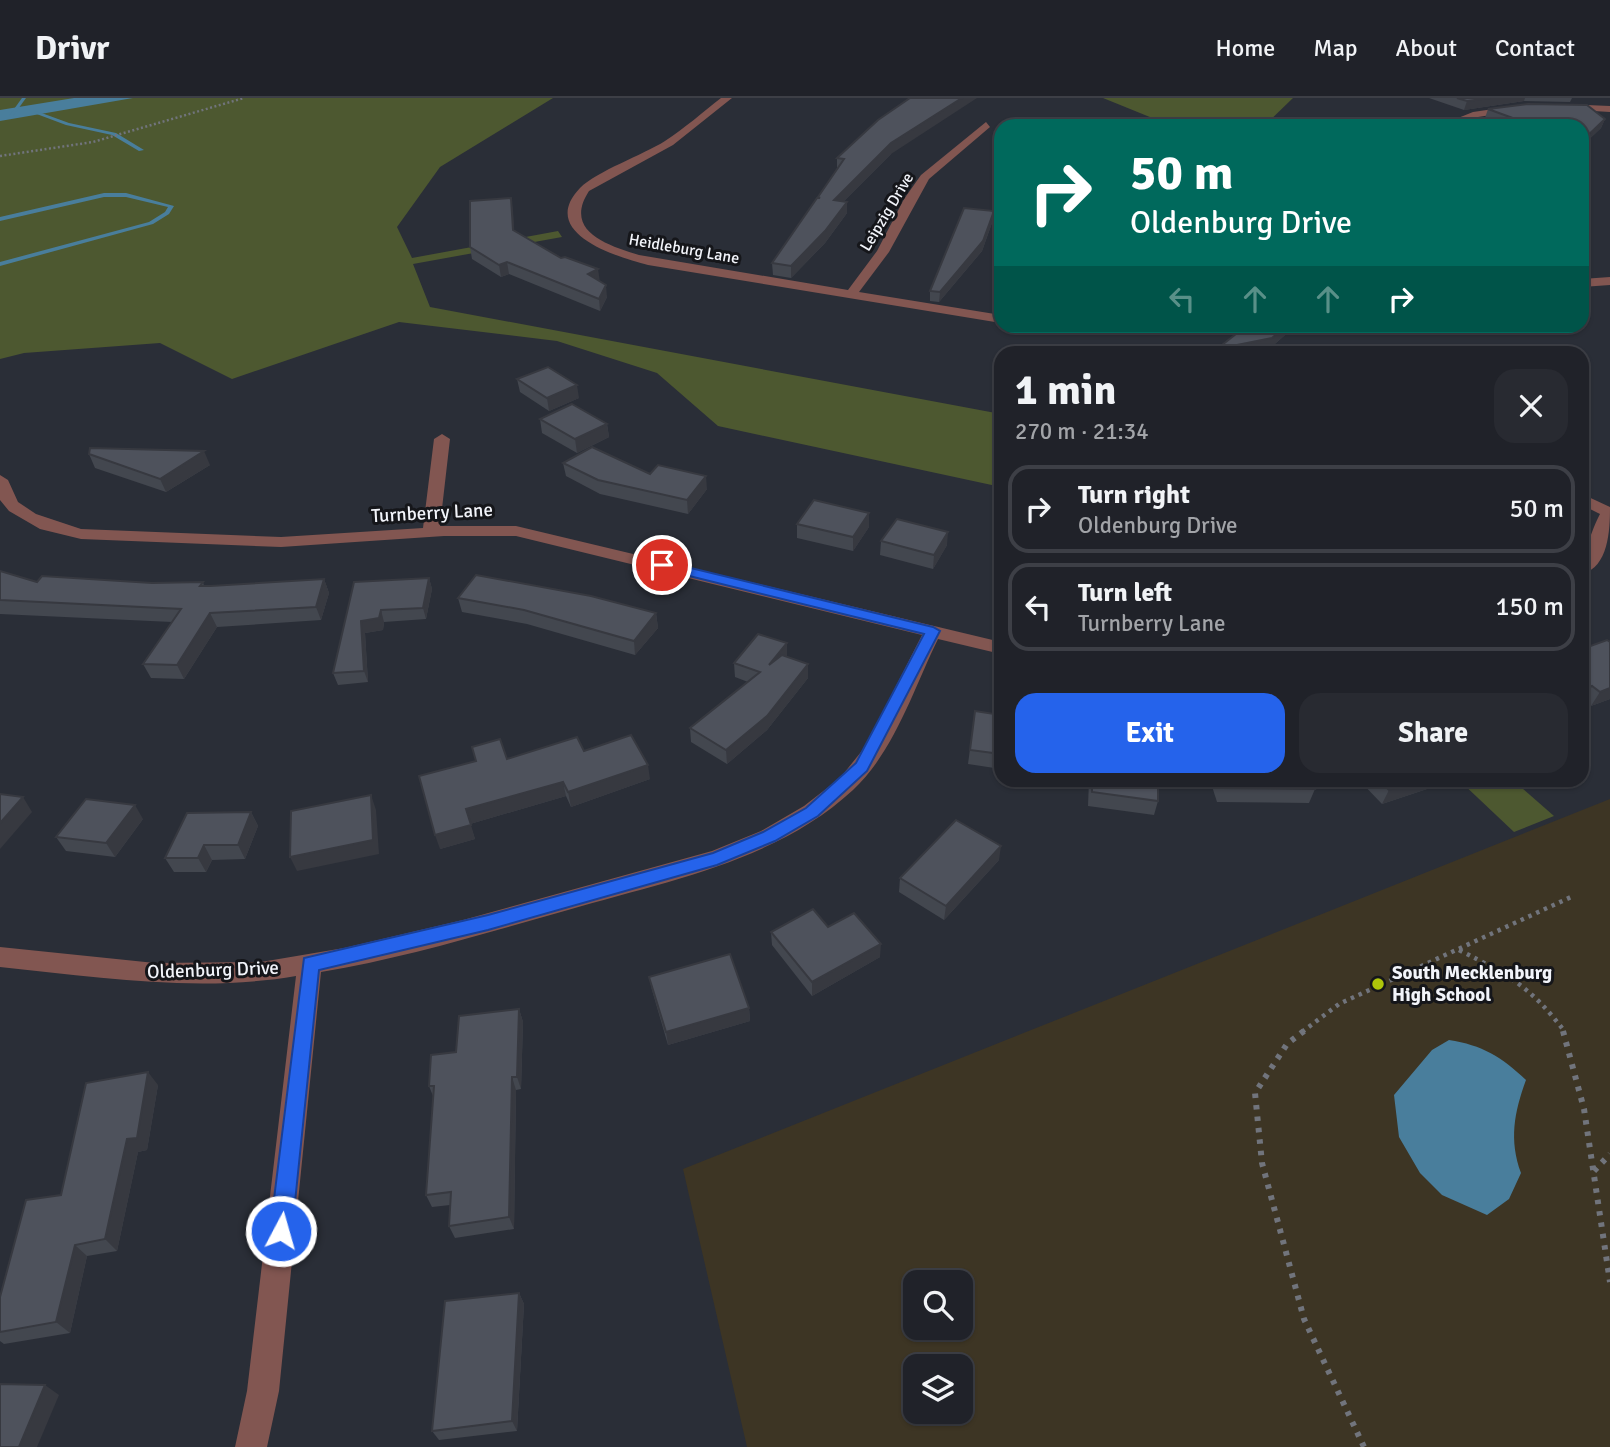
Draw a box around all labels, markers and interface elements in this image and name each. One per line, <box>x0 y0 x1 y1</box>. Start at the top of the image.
text: Drivr <box>35 28 109 69</box>
text: Home <box>1215 33 1275 63</box>
text: Map <box>1313 33 1358 63</box>
text: About <box>1396 33 1457 63</box>
text: Contact <box>1495 33 1575 63</box>
text: 50 m <box>1130 143 1233 203</box>
icon: right <box>1015 147 1106 238</box>
street label: Leipzig Drive <box>856 169 918 255</box>
text: Oldenburg Drive <box>1130 203 1352 242</box>
street label: Heidleburg Lane <box>627 229 741 269</box>
icon: left <box>1163 280 1201 318</box>
icon: ahead <box>1236 280 1274 318</box>
icon: ahead <box>1309 280 1347 318</box>
icon: right <box>1382 280 1420 318</box>
text: 1 min <box>1015 365 1116 416</box>
button: close <box>1494 369 1568 443</box>
text: 270 m · 21:34 <box>1015 417 1149 446</box>
text: Turn right <box>1078 479 1190 511</box>
icon: right <box>1019 490 1057 528</box>
text: 50 m <box>1509 493 1564 525</box>
street label: Turnberry Lane <box>371 498 493 528</box>
text: Oldenburg Drive <box>1078 511 1238 540</box>
pin <box>632 535 692 595</box>
icon: arrive <box>643 546 681 584</box>
text: Turn left <box>1078 577 1172 609</box>
icon: left <box>1019 588 1057 626</box>
text: 150 m <box>1495 591 1564 623</box>
text: Turnberry Lane <box>1078 609 1225 638</box>
button: Exit <box>1015 693 1285 773</box>
button: Share <box>1299 693 1568 773</box>
street label: Oldenburg Drive <box>147 956 279 984</box>
place label: South Mecklenburg High School <box>1392 961 1552 1007</box>
marker: South Mecklenburg High School <box>1370 976 1386 992</box>
position arrow <box>244 1194 318 1268</box>
map controls <box>903 1270 973 1424</box>
button: search <box>903 1270 973 1340</box>
button: layers <box>903 1354 973 1424</box>

